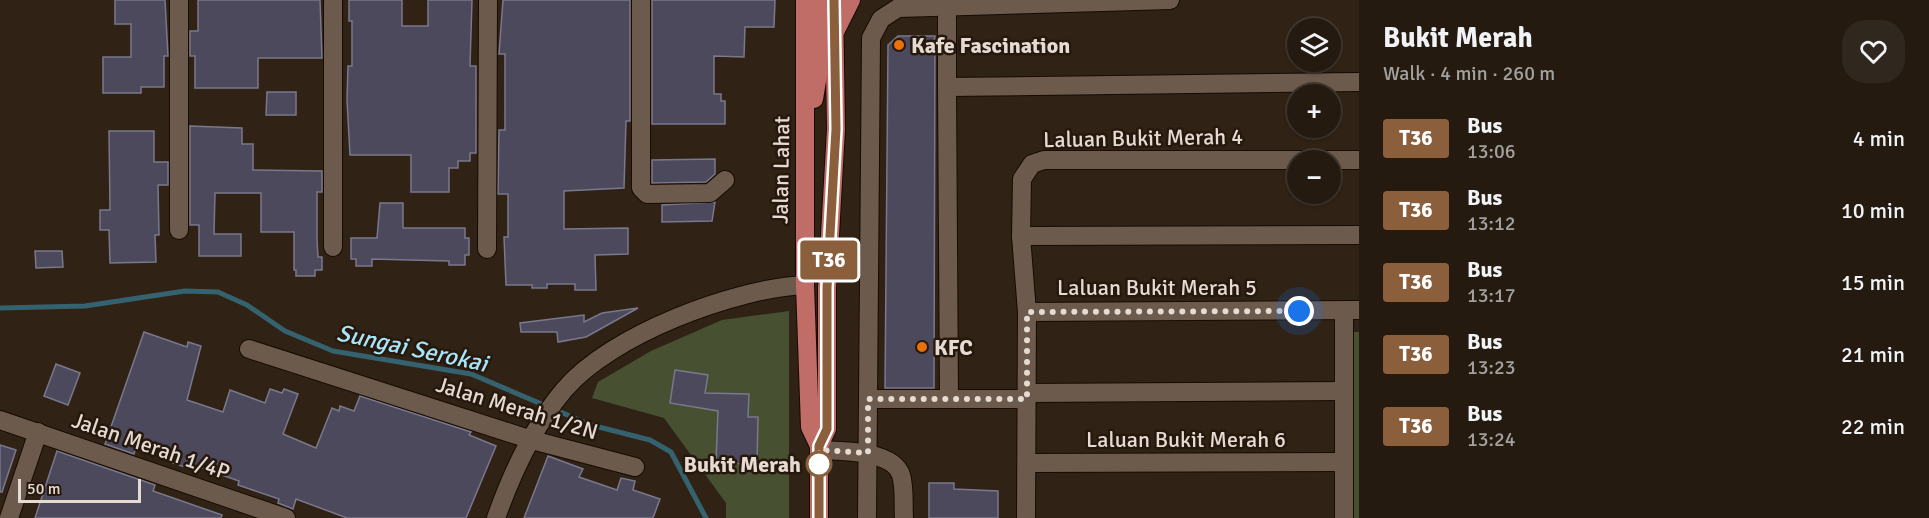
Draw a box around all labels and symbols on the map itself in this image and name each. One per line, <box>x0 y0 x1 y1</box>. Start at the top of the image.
place label: Kafe Fascination <box>911 32 1070 59</box>
marker: Kafe Fascination <box>892 38 906 52</box>
street label: Jalan Lahat <box>767 116 795 224</box>
street label: Laluan Bukit Merah 4 <box>1043 123 1243 153</box>
line badge: T36 <box>794 240 864 280</box>
street label: Laluan Bukit Merah 5 <box>1057 274 1257 301</box>
your location <box>1284 296 1314 326</box>
water label: Sungai Serokai <box>334 317 492 379</box>
place label: KFC <box>934 334 973 361</box>
marker: KFC <box>915 340 929 354</box>
street label: Jalan Merah 1/2N <box>433 371 601 445</box>
street label: Jalan Merah 1/4P <box>69 406 233 486</box>
street label: Laluan Bukit Merah 6 <box>1086 426 1286 453</box>
place label: Bukit Merah <box>683 451 801 478</box>
marker: Bukit Merah <box>806 451 832 477</box>
scale bar <box>18 476 141 504</box>

